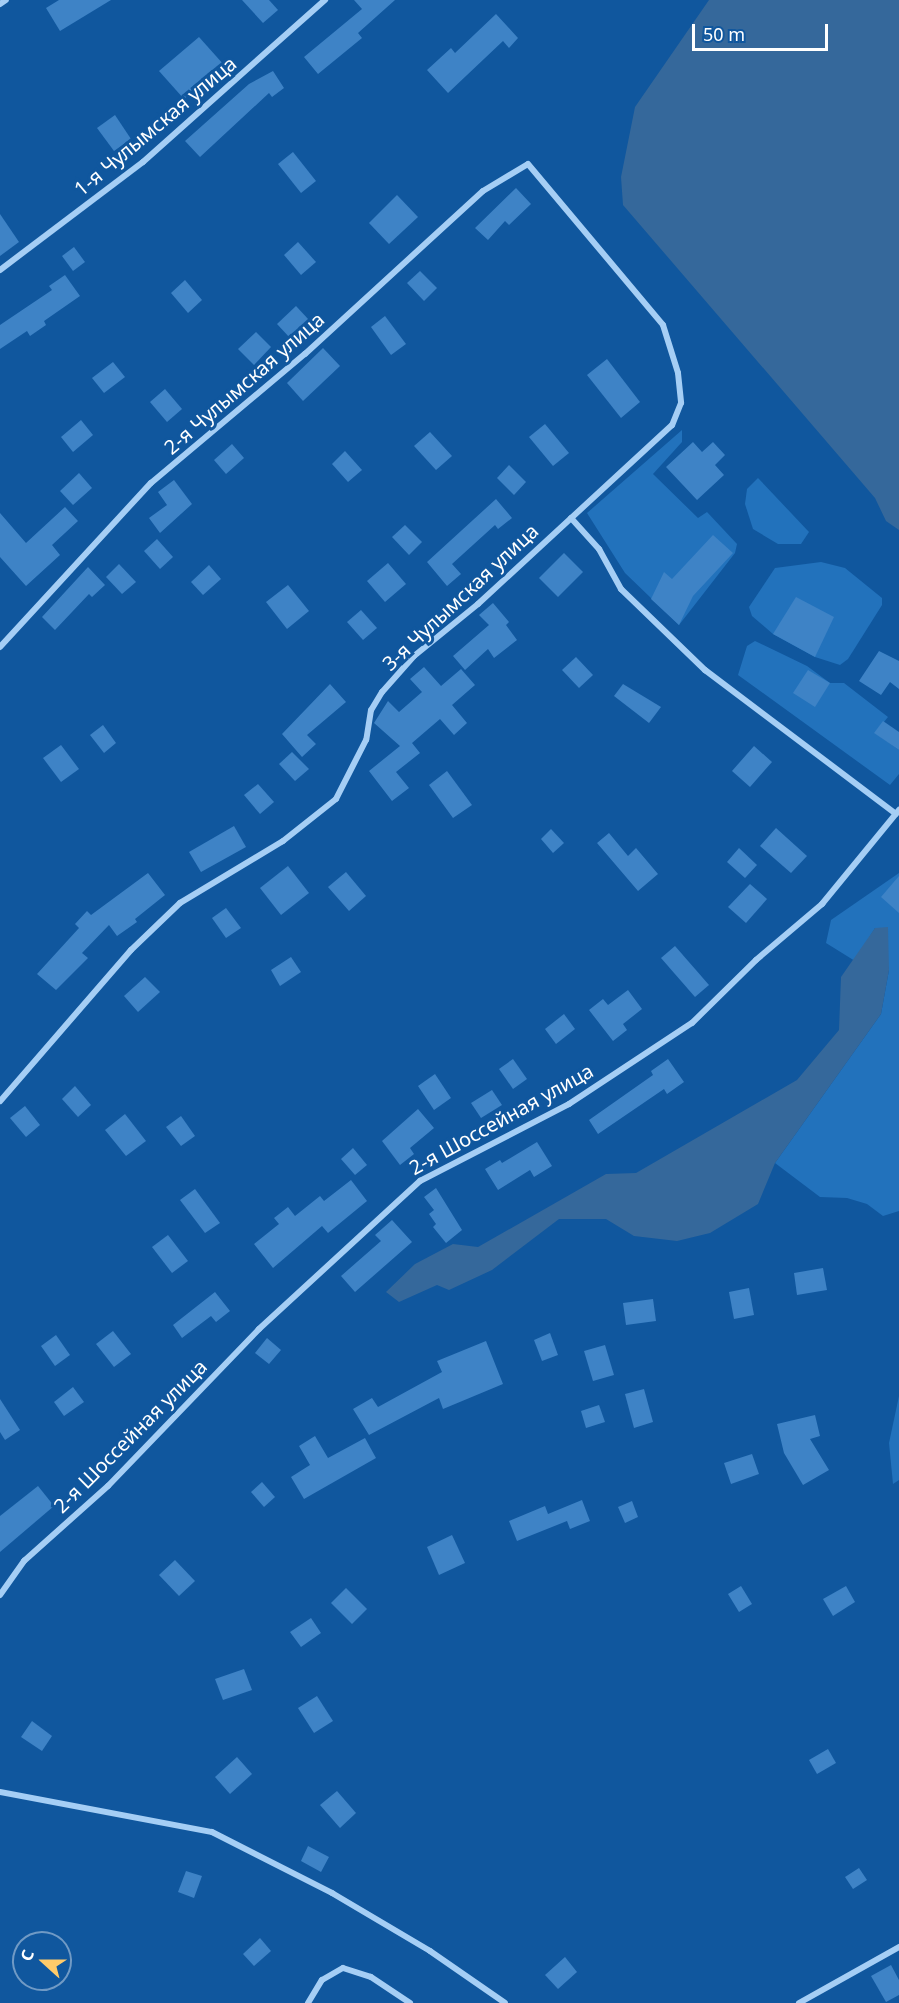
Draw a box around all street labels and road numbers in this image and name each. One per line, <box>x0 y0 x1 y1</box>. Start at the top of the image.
street label: 1-я Чулымская улица <box>69 51 241 201</box>
street label: 2-я Чулымская улица <box>159 307 329 459</box>
street label: 3-я Чулымская улица <box>377 519 543 675</box>
street label: 2-я Шоссейная улица <box>405 1058 597 1180</box>
street label: 2-я Шоссейная улица <box>48 1354 212 1518</box>

